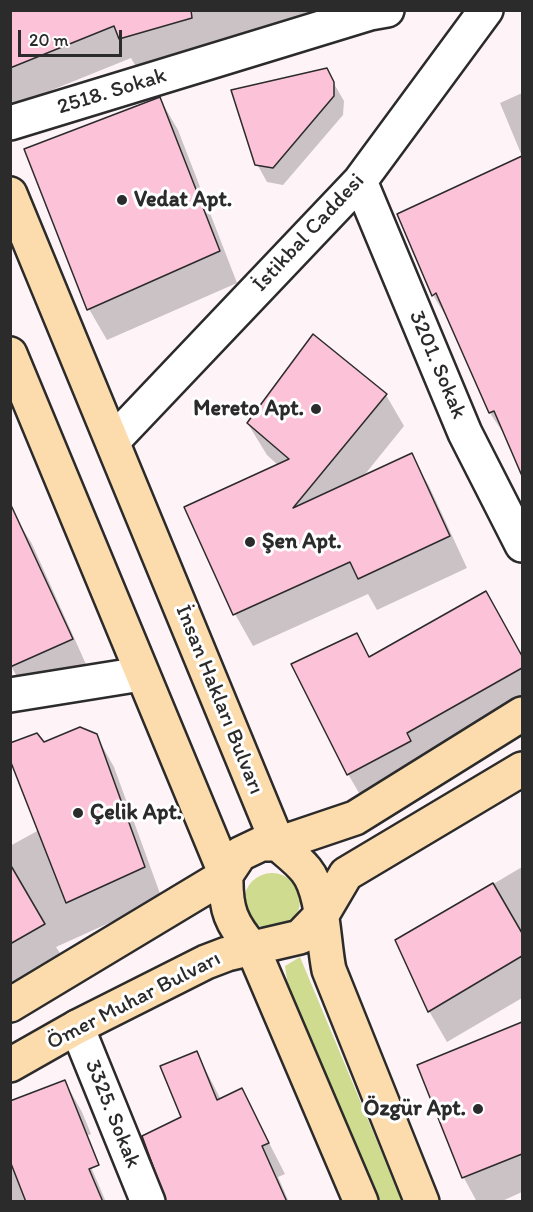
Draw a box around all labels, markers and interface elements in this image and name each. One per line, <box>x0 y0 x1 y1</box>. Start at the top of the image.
scale bar <box>21 18 124 56</box>
text: 20 m <box>29 29 69 51</box>
street label: 2518. Sokak <box>54 63 170 121</box>
street label: İstikbal Caddesi <box>247 168 371 298</box>
place label: Vedat Apt. <box>134 187 232 213</box>
marker: Vedat Apt. <box>115 193 129 207</box>
street label: 3201. Sokak <box>402 307 472 423</box>
place label: Mereto Apt. <box>193 396 304 422</box>
marker: Mereto Apt. <box>309 402 323 416</box>
place label: Şen Apt. <box>262 529 342 555</box>
marker: Şen Apt. <box>243 535 257 549</box>
street label: İnsan Hakları Bulvarı <box>169 602 269 798</box>
place label: Çelik Apt. <box>90 800 182 826</box>
marker: Çelik Apt. <box>71 806 85 820</box>
street label: Ömer Muhar Bulvarı <box>43 946 225 1056</box>
street label: 3325. Sokak <box>78 1056 146 1172</box>
place label: Özgür Apt. <box>363 1096 466 1122</box>
marker: Özgür Apt. <box>471 1102 485 1116</box>

